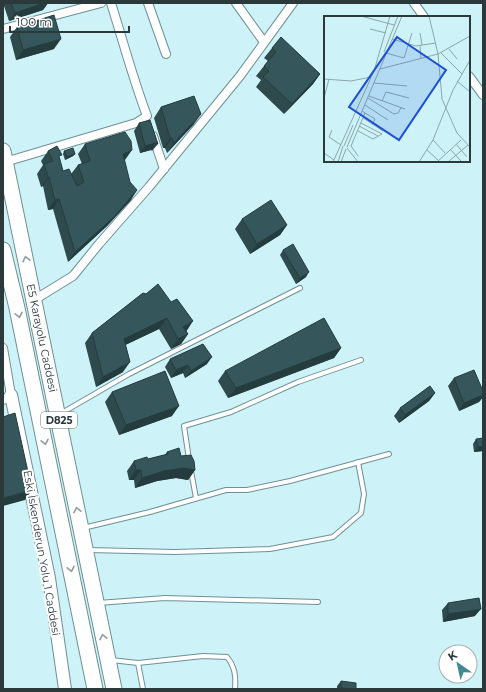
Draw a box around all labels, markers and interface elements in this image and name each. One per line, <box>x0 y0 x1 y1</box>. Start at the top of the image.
scale bar <box>10 8 129 34</box>
text: 100 m <box>16 14 52 29</box>
inset map <box>324 16 470 162</box>
one-way arrow <box>22 256 30 262</box>
street label: E5 Karayolu Caddesi <box>24 282 60 394</box>
one-way arrow <box>14 311 22 318</box>
road number: D825 <box>41 412 77 428</box>
one-way arrow <box>40 439 48 445</box>
street label: Eski İskenderun Yolu 1 Caddesi <box>21 469 63 637</box>
one-way arrow <box>74 507 82 513</box>
one-way arrow <box>66 566 74 573</box>
one-way arrow <box>100 634 108 640</box>
north arrow <box>438 644 478 684</box>
text: K <box>445 647 460 664</box>

